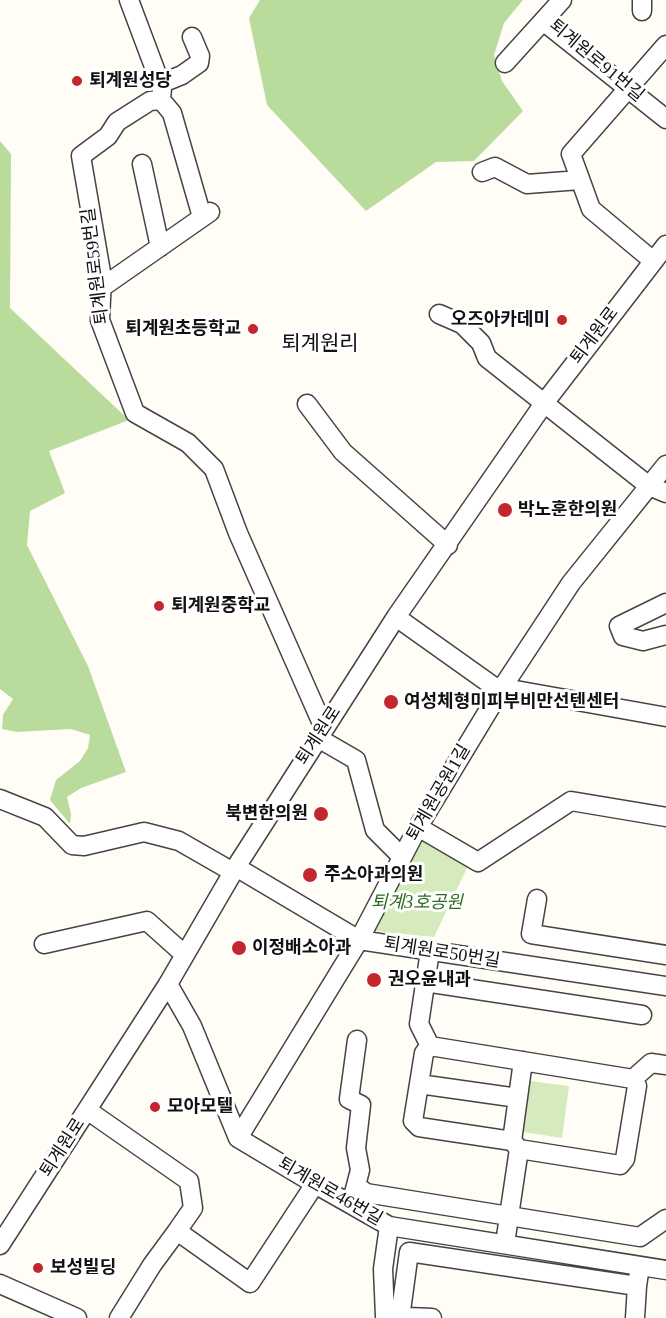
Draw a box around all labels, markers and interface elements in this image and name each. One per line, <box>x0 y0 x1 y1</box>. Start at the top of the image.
street label: 퇴계원로91번길 <box>544 15 648 107</box>
place label: 퇴계원성당 <box>89 70 172 92</box>
marker: 퇴계원성당 <box>70 74 84 88</box>
street label: 퇴계원로59번길 <box>78 206 114 326</box>
street label: 퇴계원로 <box>566 303 624 369</box>
place label: 오즈아카데미 <box>451 309 550 331</box>
marker: 오즈아카데미 <box>555 313 569 327</box>
place label: 퇴계원초등학교 <box>125 318 241 340</box>
marker: 퇴계원초등학교 <box>246 322 260 336</box>
district label: 퇴계원리 <box>281 331 359 357</box>
place label: 박노훈한의원 <box>518 499 617 521</box>
marker: 박노훈한의원 <box>496 501 514 519</box>
place label: 퇴계원중학교 <box>171 595 270 617</box>
marker: 퇴계원중학교 <box>152 599 166 613</box>
place label: 여성체형미피부비만선텐센터 <box>404 691 619 713</box>
marker: 여성체형미피부비만선텐센터 <box>382 693 400 711</box>
street label: 퇴계원로 <box>292 702 346 770</box>
street label: 퇴계원공원1길 <box>403 741 475 845</box>
place label: 북변한의원 <box>225 803 308 825</box>
marker: 북변한의원 <box>312 805 330 823</box>
place label: 주소아과의원 <box>324 864 423 886</box>
marker: 주소아과의원 <box>301 866 319 884</box>
park label: 퇴계3호공원 <box>371 892 463 914</box>
street label: 퇴계원로50번길 <box>382 933 502 973</box>
place label: 이정배소아과 <box>252 937 351 959</box>
marker: 이정배소아과 <box>230 939 248 957</box>
place label: 권오윤내과 <box>388 969 471 991</box>
marker: 권오윤내과 <box>365 971 383 989</box>
place label: 모아모텔 <box>167 1096 233 1118</box>
marker: 모아모텔 <box>148 1100 162 1114</box>
street label: 퇴계원로 <box>36 1114 90 1182</box>
street label: 퇴계원로46번길 <box>274 1153 386 1231</box>
place label: 보성빌딩 <box>50 1257 116 1279</box>
marker: 보성빌딩 <box>31 1261 45 1275</box>

